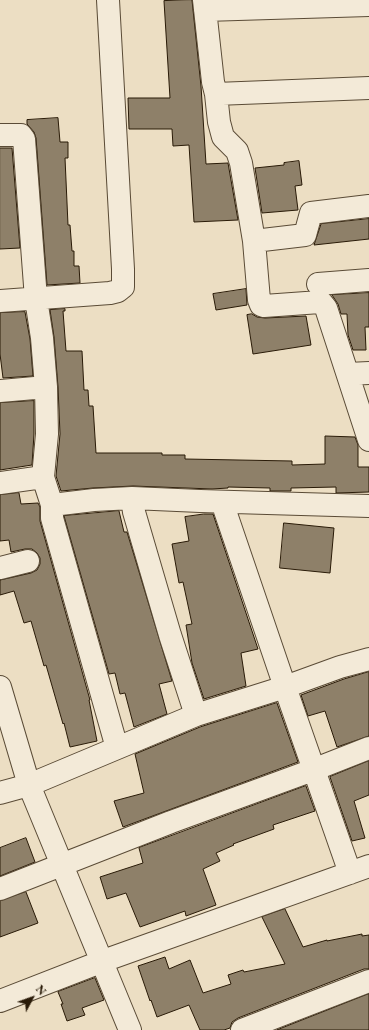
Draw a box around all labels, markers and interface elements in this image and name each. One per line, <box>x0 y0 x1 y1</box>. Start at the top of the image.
north arrow <box>12 978 52 1018</box>
text: N <box>33 982 49 998</box>

